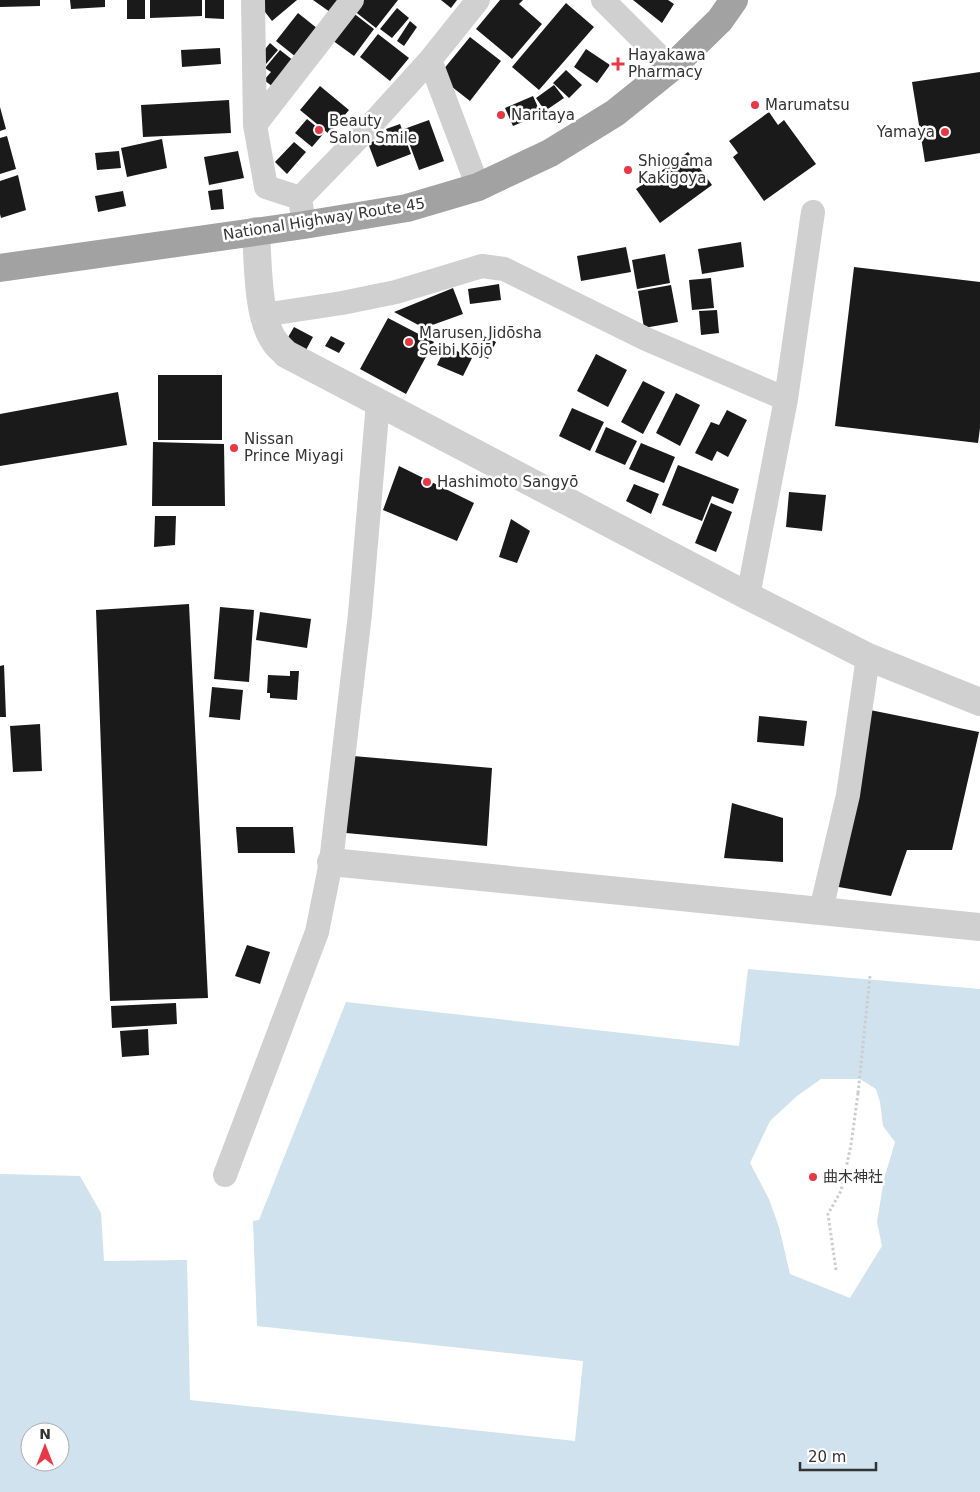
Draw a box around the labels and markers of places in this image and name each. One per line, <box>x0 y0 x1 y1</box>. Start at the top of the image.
place label: Hayakawa Pharmacy <box>628 46 706 81</box>
marker: Hayakawa Pharmacy <box>612 58 624 70</box>
place label: Marumatsu <box>765 96 850 114</box>
marker: Marumatsu <box>749 99 761 111</box>
place label: Naritaya <box>511 106 575 124</box>
marker: Naritaya <box>495 109 507 121</box>
place label: Beauty Salon Smile <box>329 112 417 147</box>
place label: Yamaya <box>876 123 935 141</box>
marker: Beauty Salon Smile <box>313 124 325 136</box>
marker: Yamaya <box>939 126 951 138</box>
place label: Shiogama Kakigoya <box>638 152 713 187</box>
marker: Shiogama Kakigoya <box>622 164 634 176</box>
place label: Marusen Jidōsha Seibi Kōjō <box>419 324 542 359</box>
marker: Marusen Jidōsha Seibi Kōjō <box>403 336 415 348</box>
place label: Nissan Prince Miyagi <box>244 430 344 465</box>
marker: Nissan Prince Miyagi <box>228 442 240 454</box>
place label: Hashimoto Sangyō <box>437 473 578 491</box>
marker: Hashimoto Sangyō <box>421 476 433 488</box>
place label: 曲木神社 <box>823 1168 883 1186</box>
marker: 曲木神社 <box>807 1171 819 1183</box>

